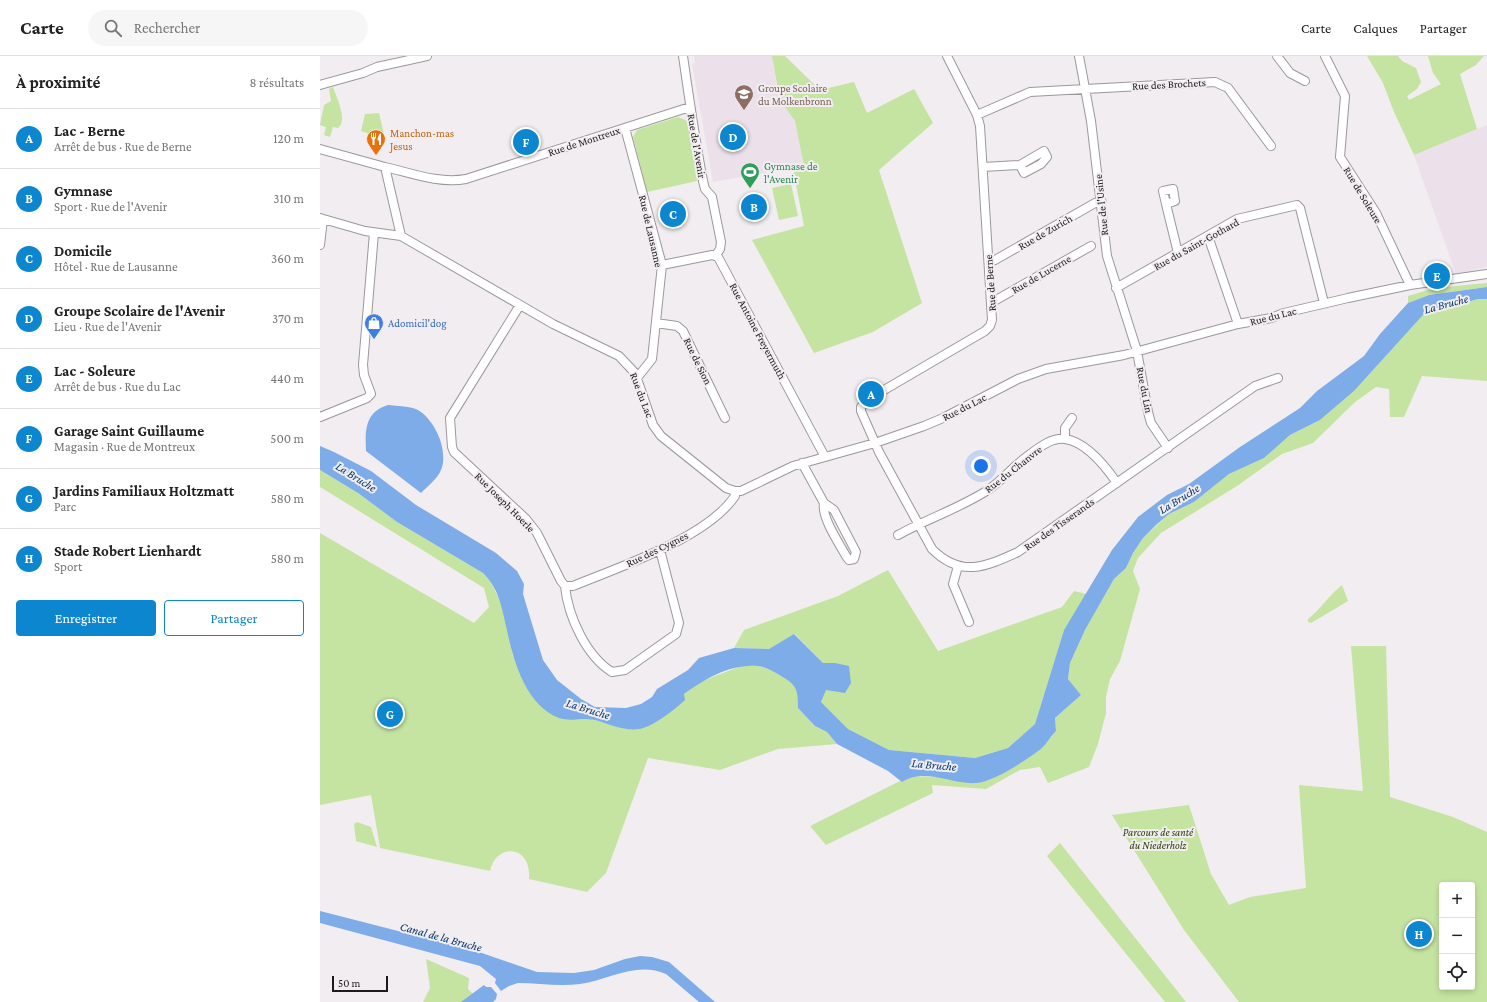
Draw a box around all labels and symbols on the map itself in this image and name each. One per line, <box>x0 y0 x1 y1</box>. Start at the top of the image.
street label: Rue des Brochets <box>1132 76 1206 92</box>
place label: Groupe Scolaire du Molkenbronn <box>758 82 832 107</box>
school or university icon: Groupe Scolaire du Molkenbronn <box>733 83 755 111</box>
street label: Rue de l'Avenir <box>685 113 709 179</box>
pin: D <box>720 122 746 152</box>
street label: Rue de Montreux <box>546 124 622 158</box>
place label: Manchon-mas Jesus <box>389 127 454 153</box>
pin: F <box>513 127 539 157</box>
restaurant icon: Manchon-mas Jesus <box>365 128 387 156</box>
place label: Gymnase de l'Avenir <box>764 160 818 185</box>
sports icon: Gymnase de l'Avenir <box>739 161 761 189</box>
street label: Rue de Soleure <box>1341 164 1385 226</box>
street label: Rue de l'Usine <box>1092 174 1110 236</box>
pin: B <box>741 192 767 222</box>
street label: Rue de Lausanne <box>637 194 665 268</box>
pin: C <box>660 199 686 229</box>
street label: Rue de Zurich <box>1016 212 1074 252</box>
street label: Rue du Saint-Gothard <box>1151 215 1241 272</box>
street label: Rue de Lucerne <box>1009 252 1073 296</box>
street label: Rue de Berne <box>982 254 998 312</box>
pin: E <box>1424 261 1450 291</box>
street label: Rue Antoine Freyermuth <box>727 281 789 382</box>
water label: La Bruche <box>1422 291 1470 317</box>
street label: Rue du Lac <box>1248 304 1298 328</box>
shop icon: Adomicil'dog <box>363 312 385 340</box>
place label: Adomicil'dog <box>388 317 447 330</box>
street label: Rue de Sion <box>681 336 715 387</box>
street label: Rue du Lin <box>1135 366 1155 414</box>
street label: Rue du Lac <box>628 371 656 420</box>
pin: A <box>858 379 884 409</box>
street label: Rue du Lac <box>940 391 988 423</box>
street label: Rue du Chanvre <box>982 443 1044 495</box>
your location <box>971 456 991 476</box>
water label: La Bruche <box>333 459 379 495</box>
street label: Rue Joseph Hoerle <box>472 470 537 535</box>
water label: La Bruche <box>1156 481 1202 517</box>
street label: Rue des Tisserands <box>1022 495 1096 553</box>
street label: Rue des Cygnes <box>624 529 690 570</box>
water label: La Bruche <box>564 696 612 722</box>
pin: G <box>377 699 403 729</box>
water label: La Bruche <box>911 756 958 774</box>
park label: Parcours de santé du Niederholz <box>1123 826 1194 851</box>
water label: Canal de la Bruche <box>399 919 484 955</box>
pin: H <box>1406 919 1432 949</box>
scale bar <box>332 974 388 993</box>

